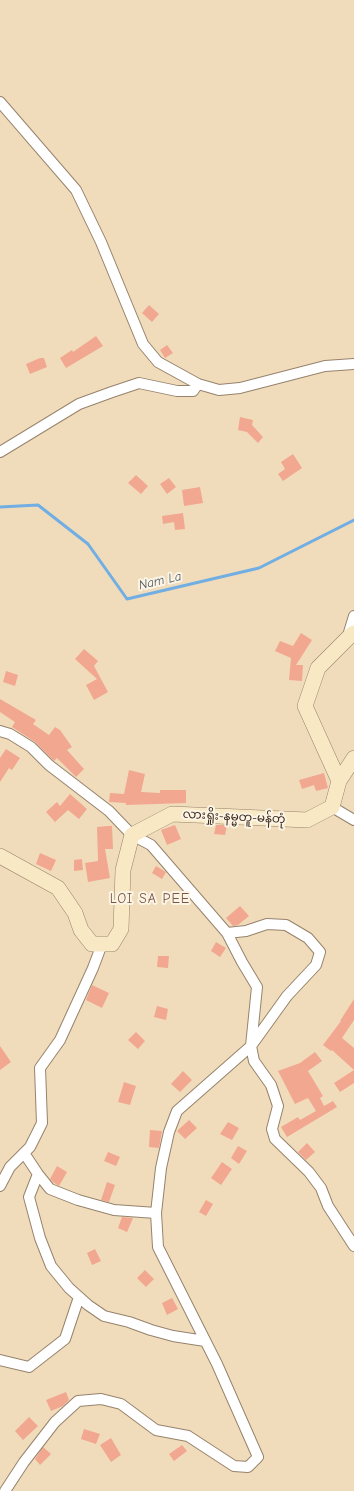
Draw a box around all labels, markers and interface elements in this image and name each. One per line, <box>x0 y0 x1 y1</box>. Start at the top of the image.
water label: Nam La <box>137 569 183 593</box>
street label: လားရှိုး-နမ္မတူ-မန်တုံ <box>182 807 286 827</box>
district label: LOI SA PEE <box>110 891 190 907</box>

